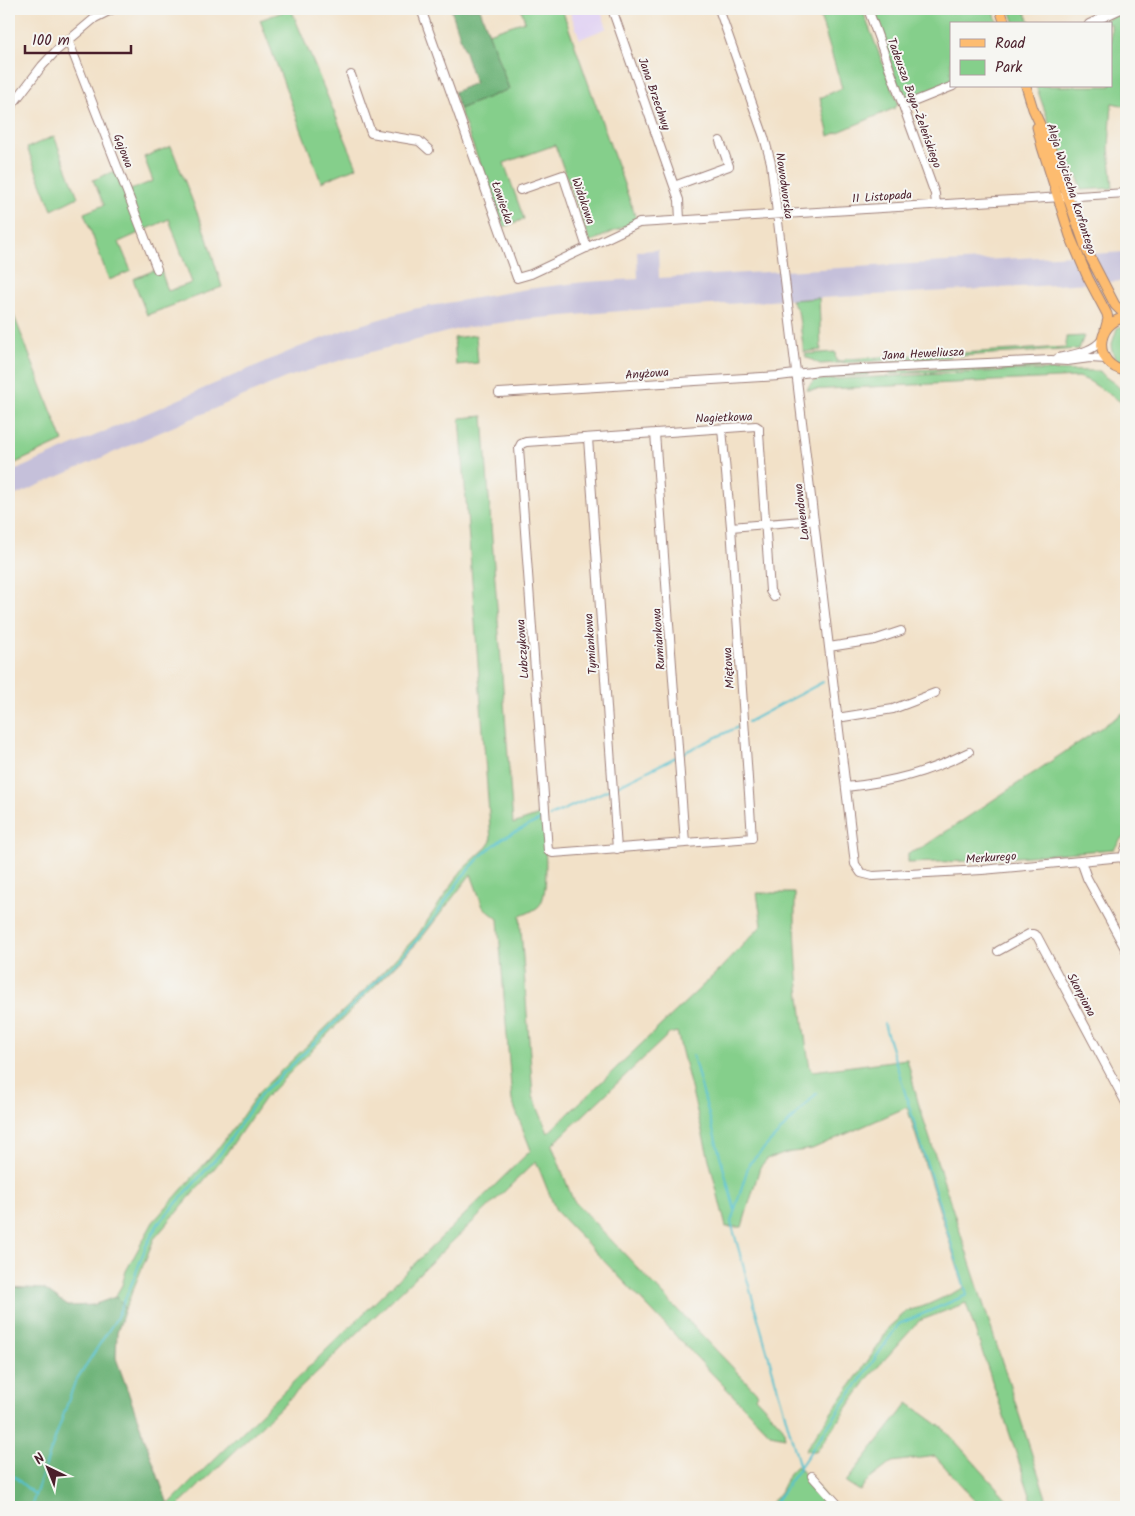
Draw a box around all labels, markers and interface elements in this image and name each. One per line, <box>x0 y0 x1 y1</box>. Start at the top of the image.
scale bar <box>25 22 131 54</box>
legend <box>950 22 1112 88</box>
text: 100 m <box>32 29 70 53</box>
text: Road <box>995 32 1026 56</box>
street label: Tadeusza Boya-Żeleńskiego <box>882 35 946 171</box>
street label: Jana Brzechwy <box>633 55 675 133</box>
text: Park <box>995 56 1023 80</box>
street label: Aleja Wojciecha Korfantego <box>1041 121 1101 257</box>
street label: Gajowa <box>108 131 138 171</box>
street label: Nowodworska <box>770 152 798 221</box>
street label: Widokowa <box>566 175 600 227</box>
street label: Łowiecka <box>486 179 518 227</box>
street label: 11 Listopada <box>851 185 913 209</box>
street label: Jana Heweliusza <box>881 342 965 366</box>
street label: Anyżowa <box>625 363 670 385</box>
street label: Nagietkowa <box>695 407 753 428</box>
street label: Lawendowa <box>789 482 815 542</box>
street label: Rumiankowa <box>647 607 671 671</box>
street label: Tymiankowa <box>579 612 603 675</box>
street label: Lubczykowa <box>511 618 535 679</box>
street label: Miętowa <box>718 646 740 689</box>
street label: Merkurego <box>965 847 1017 869</box>
street label: Skorpiona <box>1061 970 1101 1021</box>
north arrow <box>22 1444 72 1494</box>
text: N <box>29 1448 51 1470</box>

